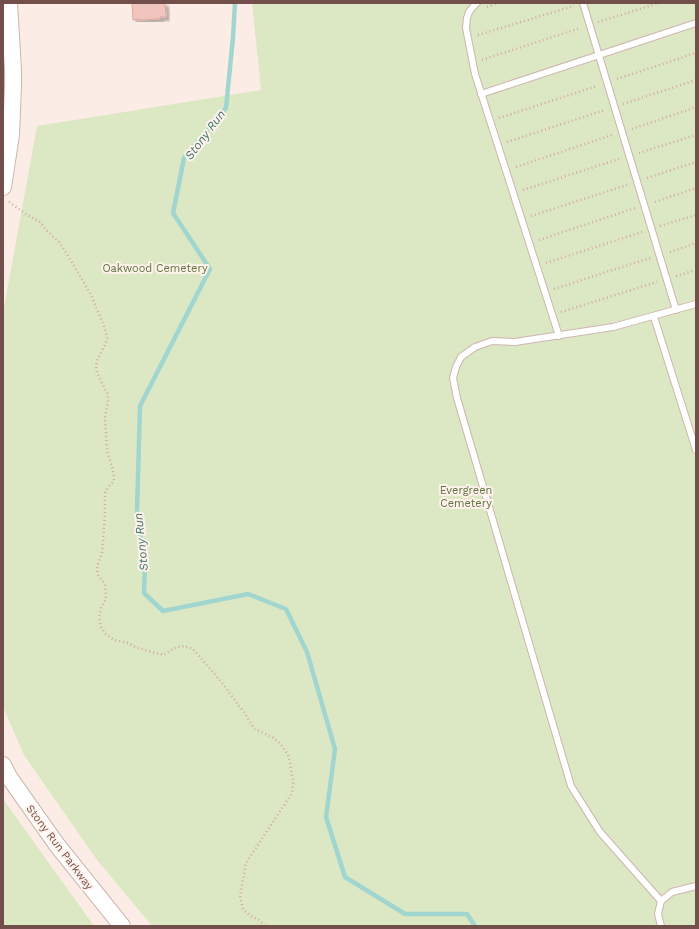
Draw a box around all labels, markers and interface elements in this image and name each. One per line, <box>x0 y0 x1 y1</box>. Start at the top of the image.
water label: Stony Run <box>182 107 228 163</box>
park label: Oakwood Cemetery <box>102 262 208 275</box>
park label: Evergreen Cemetery <box>440 484 492 510</box>
water label: Stony Run <box>131 512 151 572</box>
street label: Stony Run Parkway <box>23 802 96 893</box>

